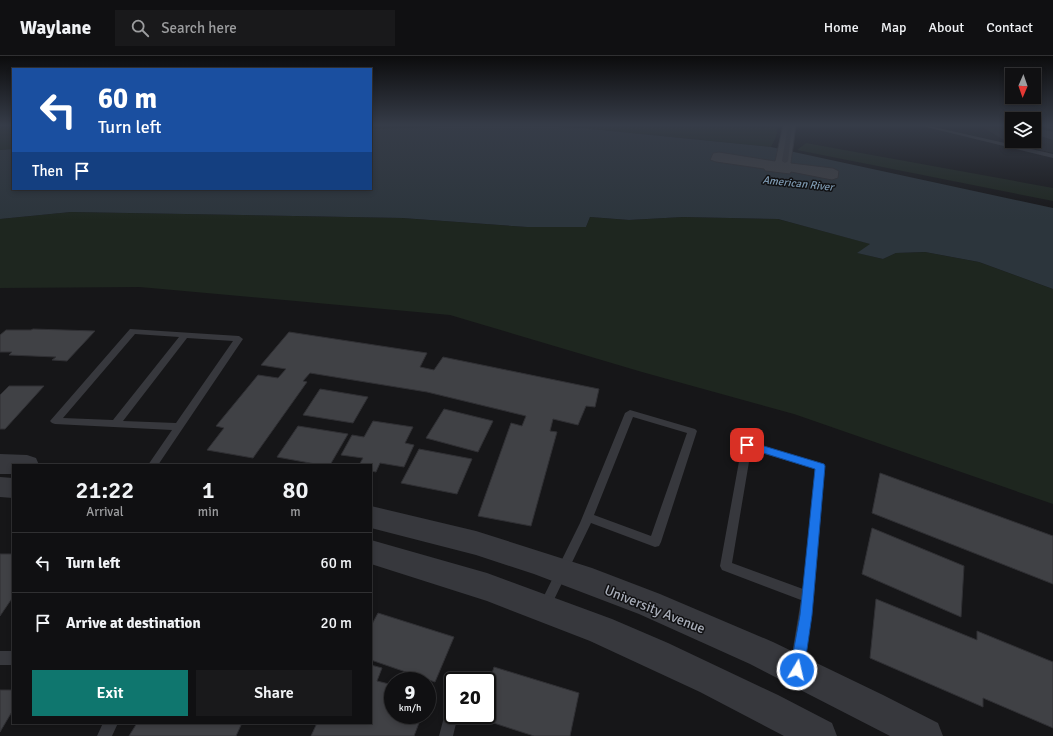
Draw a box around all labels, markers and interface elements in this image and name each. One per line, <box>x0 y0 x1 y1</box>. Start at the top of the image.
search box <box>115 10 395 46</box>
text: Waylane <box>20 16 91 40</box>
icon: search <box>129 17 151 39</box>
text: Search here <box>161 19 237 37</box>
text: Home <box>824 19 859 36</box>
text: Map <box>881 19 906 36</box>
text: About <box>928 19 964 36</box>
text: Contact <box>986 19 1033 36</box>
north arrow <box>1005 68 1041 104</box>
map controls <box>1005 68 1041 148</box>
text: 60 m <box>98 82 157 116</box>
icon: left <box>32 84 84 136</box>
button: layers <box>1005 112 1041 148</box>
text: Turn left <box>98 116 161 138</box>
icon: arrive <box>71 160 93 182</box>
text: Then <box>32 162 63 180</box>
water label: American River <box>762 173 836 194</box>
pin <box>730 428 764 462</box>
icon: arrive <box>736 434 758 456</box>
text: 21:22 <box>76 475 134 505</box>
text: 1 <box>202 475 215 505</box>
text: 80 <box>282 475 308 505</box>
text: Arrival <box>86 504 124 520</box>
text: min <box>198 504 219 520</box>
text: m <box>290 504 301 520</box>
icon: left <box>32 552 54 574</box>
text: Turn left <box>66 554 120 572</box>
text: 60 m <box>321 554 352 572</box>
street label: University Avenue <box>602 581 708 637</box>
icon: arrive <box>32 612 54 634</box>
text: Arrive at destination <box>66 614 201 632</box>
text: 20 m <box>321 614 352 632</box>
position arrow <box>776 649 818 691</box>
button: Exit <box>32 670 188 716</box>
button: Share <box>196 670 352 716</box>
speed limit sign: 20 <box>444 672 496 724</box>
text: 9 <box>405 680 415 705</box>
text: km/h <box>399 702 421 714</box>

